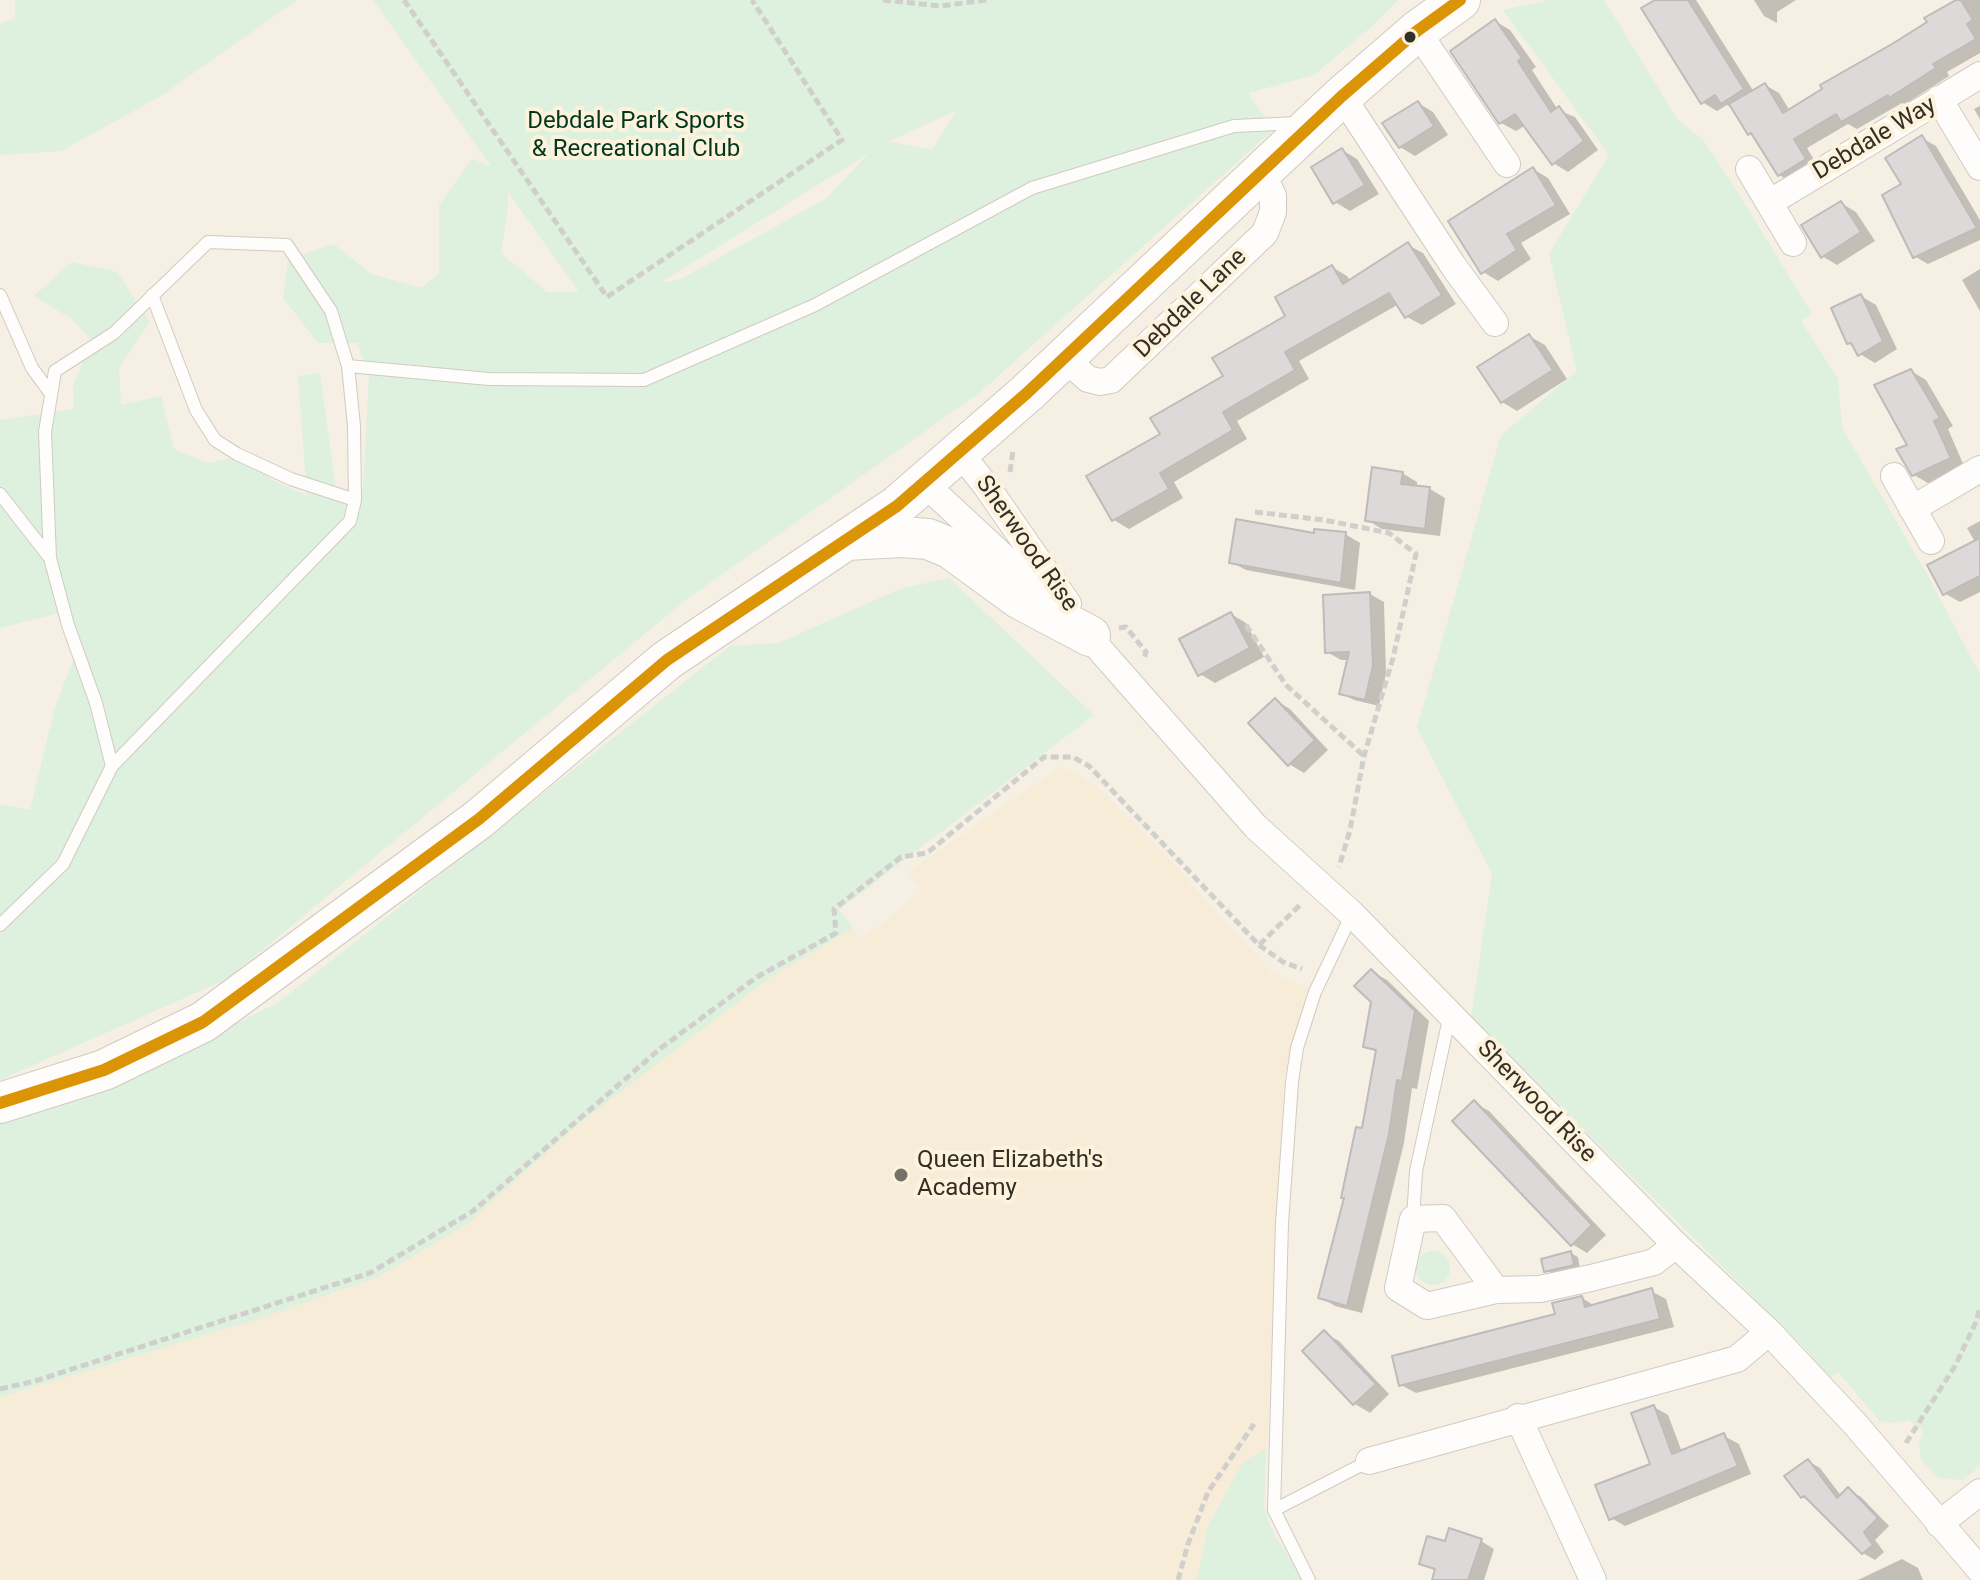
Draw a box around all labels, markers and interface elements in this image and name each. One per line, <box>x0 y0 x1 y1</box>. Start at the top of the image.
unlabelled marker <box>1402 29 1418 45</box>
street label: Debdale Way <box>1808 91 1942 187</box>
park label: Debdale Park Sports & Recreational Club <box>527 108 745 164</box>
street label: Debdale Lane <box>1129 243 1253 365</box>
street label: Sherwood Rise <box>969 471 1083 617</box>
street label: Sherwood Rise <box>1470 1035 1602 1169</box>
place label: Queen Elizabeth's Academy <box>917 1147 1103 1203</box>
marker: Queen Elizabeth's Academy <box>892 1166 910 1184</box>

